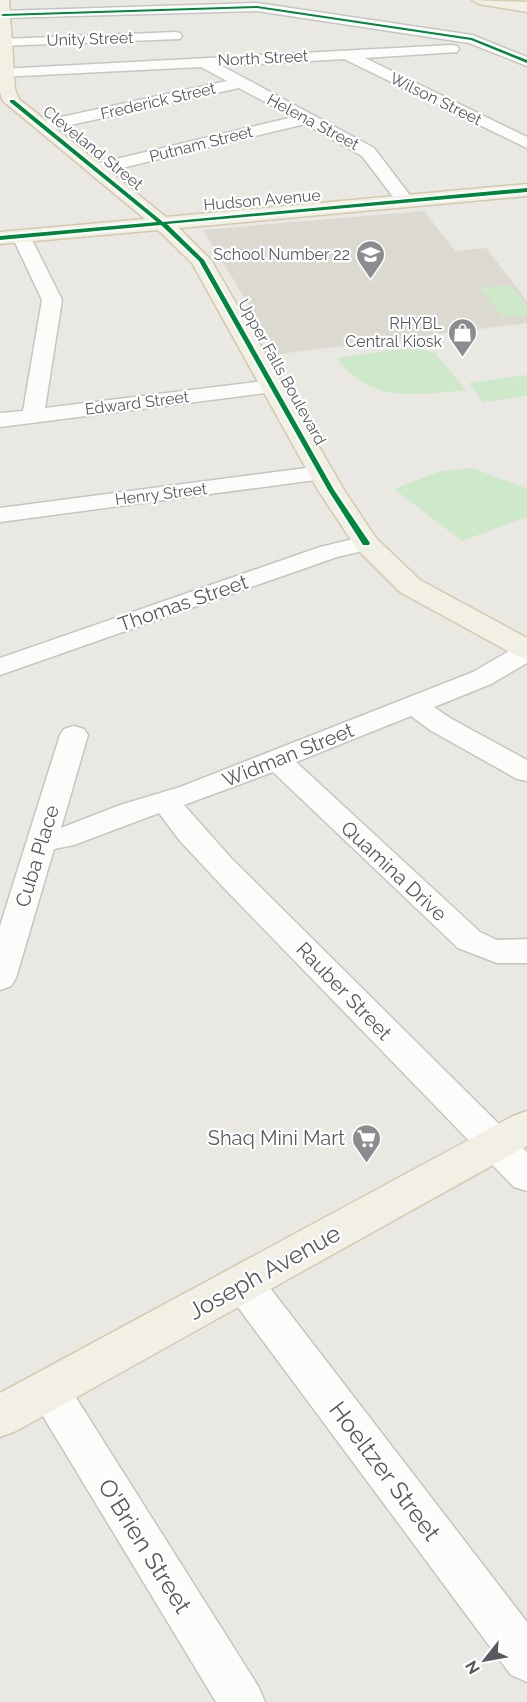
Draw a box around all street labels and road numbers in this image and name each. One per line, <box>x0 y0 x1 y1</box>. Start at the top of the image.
street label: Unity Street <box>46 28 134 50</box>
street label: North Street <box>217 46 309 70</box>
street label: Wilson Street <box>387 69 485 130</box>
street label: Frederick Street <box>99 78 218 123</box>
street label: Helena Street <box>264 90 363 154</box>
street label: Cleveland Street <box>39 102 147 194</box>
street label: Putnam Street <box>147 122 255 166</box>
street label: Hudson Avenue <box>203 185 321 215</box>
street label: Upper Falls Boulevard <box>234 296 330 448</box>
street label: Edward Street <box>84 387 191 419</box>
street label: Henry Street <box>114 479 209 509</box>
street label: Thomas Street <box>115 570 251 636</box>
street label: Widman Street <box>219 718 357 792</box>
street label: Cuba Place <box>10 802 64 910</box>
street label: Quamina Drive <box>336 816 452 926</box>
street label: Rauber Street <box>291 937 397 1045</box>
street label: Joseph Avenue <box>183 1218 345 1326</box>
street label: Hoeltzer Street <box>323 1396 447 1546</box>
street label: O'Brien Street <box>92 1473 198 1619</box>

